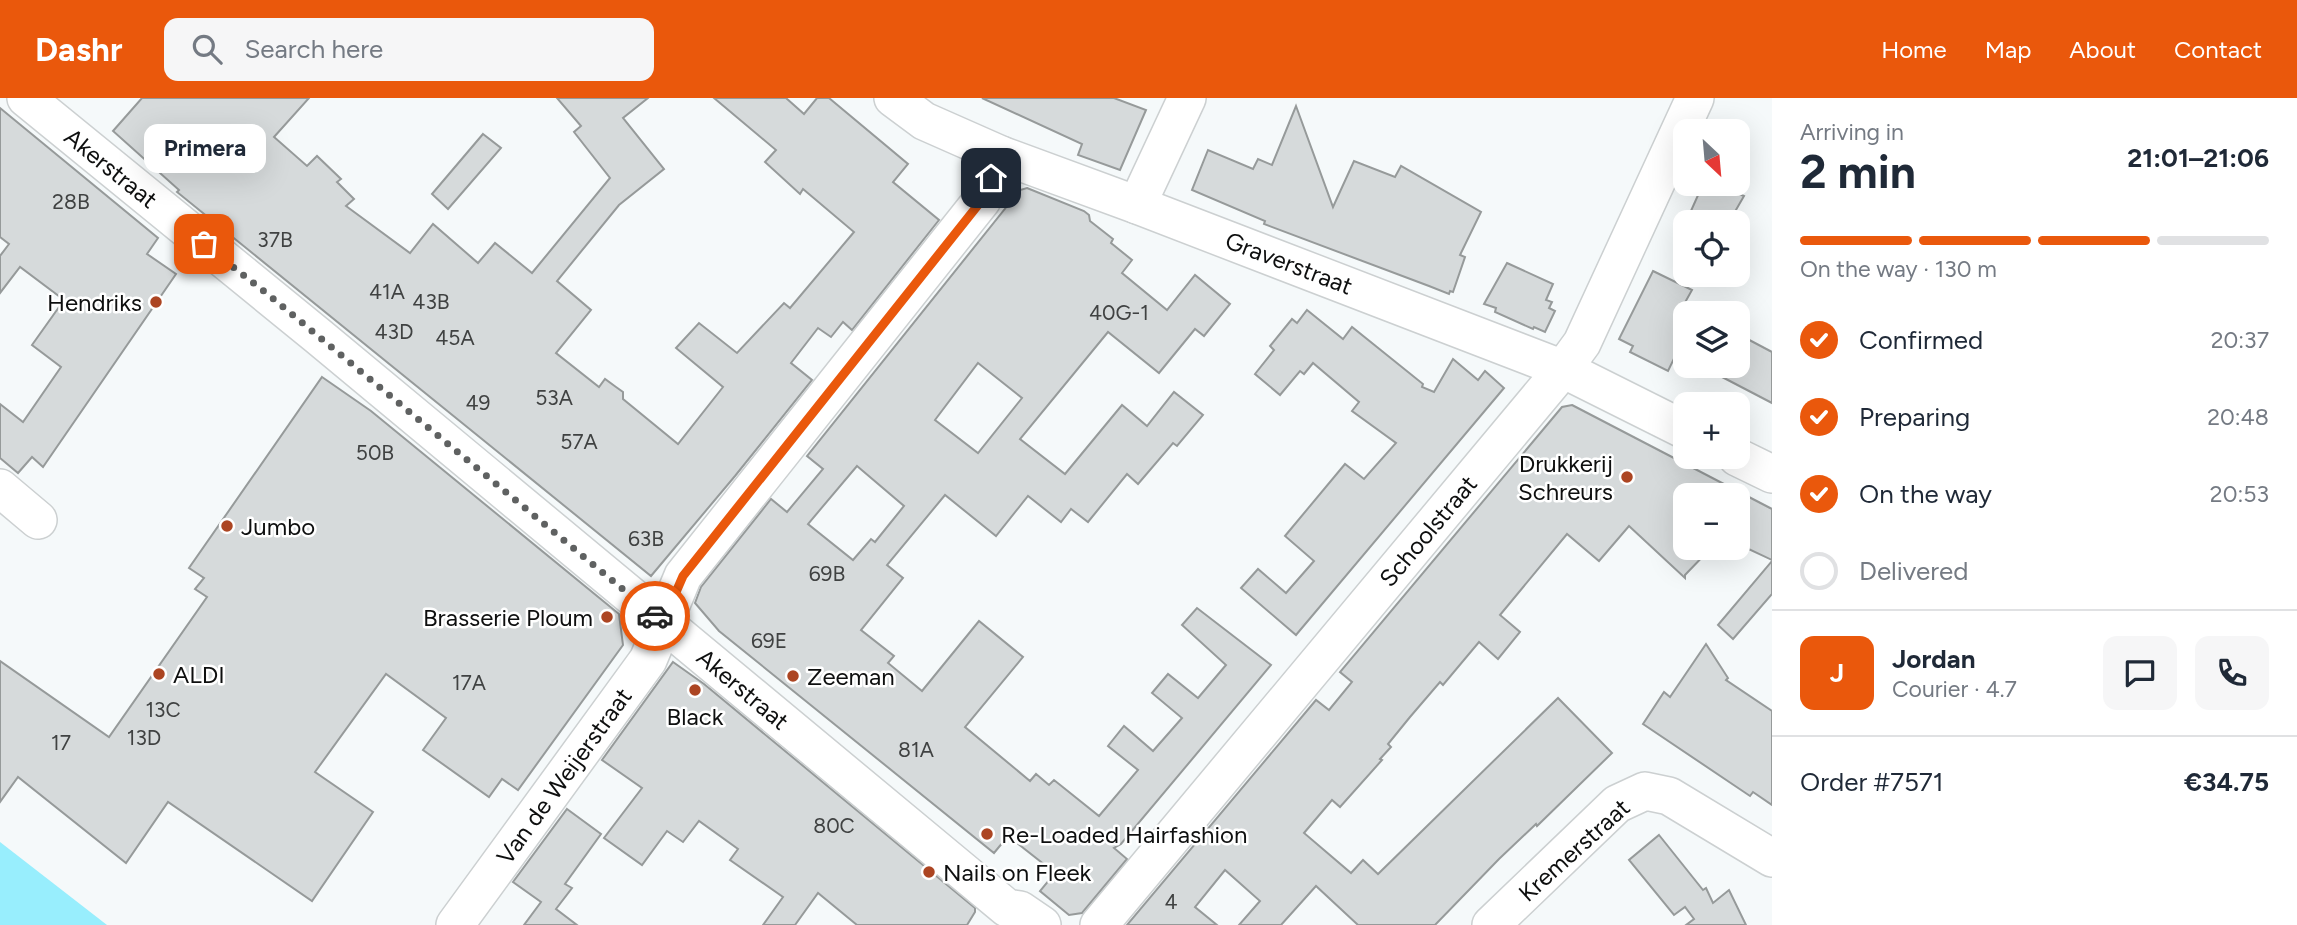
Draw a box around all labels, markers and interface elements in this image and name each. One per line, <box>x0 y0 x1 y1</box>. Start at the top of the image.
search box <box>164 18 654 81</box>
text: Dashr <box>35 30 122 69</box>
icon: search <box>188 30 226 68</box>
text: Search here <box>244 33 383 65</box>
text: Home <box>1881 35 1947 64</box>
text: Map <box>1985 35 2031 64</box>
text: About <box>2069 35 2136 64</box>
text: Contact <box>2174 35 2262 64</box>
text: Arriving in <box>1800 118 1904 146</box>
north arrow <box>1673 119 1750 196</box>
map controls <box>1673 119 1750 560</box>
street label: Akerstraat <box>59 122 163 214</box>
callout: Primera <box>143 125 265 174</box>
text: Primera <box>164 134 246 162</box>
text: 21:01–21:06 <box>2127 142 2269 174</box>
text: 2 min <box>1800 144 1916 200</box>
pin <box>961 148 1021 208</box>
icon: home <box>972 159 1010 197</box>
house number: 28B <box>52 189 90 214</box>
button: locate <box>1673 210 1750 287</box>
pin <box>174 214 234 274</box>
icon: bag <box>185 225 223 263</box>
street label: Graverstraat <box>1221 225 1357 301</box>
house number: 37B <box>257 227 293 252</box>
text: On the way · 130 m <box>1800 255 1997 283</box>
house number: 41A <box>369 279 405 304</box>
place label: Hendriks <box>47 288 142 317</box>
house number: 43B <box>412 289 450 314</box>
marker: Hendriks <box>148 294 164 310</box>
house number: 40G-1 <box>1089 300 1149 325</box>
button: layers <box>1673 301 1750 378</box>
house number: 43D <box>375 319 413 344</box>
icon: check <box>1800 321 1838 359</box>
text: Confirmed <box>1859 324 1983 356</box>
house number: 45A <box>435 325 475 350</box>
text: 20:37 <box>2211 326 2269 354</box>
house number: 53A <box>535 385 573 410</box>
house number: 49 <box>466 390 490 415</box>
button: + <box>1673 392 1750 469</box>
icon: check <box>1800 398 1838 436</box>
text: Preparing <box>1859 401 1970 433</box>
text: 20:48 <box>2207 403 2269 431</box>
house number: 57A <box>560 429 598 454</box>
house number: 50B <box>356 440 394 465</box>
place label: Drukkerij Schreurs <box>1518 449 1613 506</box>
marker: Drukkerij Schreurs <box>1619 469 1635 485</box>
street label: Schoolstraat <box>1373 470 1483 592</box>
icon: check <box>1800 475 1838 513</box>
text: On the way <box>1859 478 1992 510</box>
text: 20:53 <box>2210 480 2269 508</box>
button: − <box>1673 483 1750 560</box>
place label: Jumbo <box>241 512 315 541</box>
marker: Jumbo <box>219 518 235 534</box>
house number: 63B <box>628 526 664 551</box>
text: Delivered <box>1859 555 1968 587</box>
house number: 69B <box>809 561 845 586</box>
courier <box>620 581 690 651</box>
icon: car <box>636 597 674 635</box>
place label: Brasserie Ploum <box>423 603 593 632</box>
marker: Brasserie Ploum <box>599 609 615 625</box>
house number: 69E <box>751 628 787 653</box>
button: chat <box>2103 636 2177 710</box>
button: phone <box>2195 636 2269 710</box>
street label: Akerstraat <box>691 642 795 736</box>
text: Jordan <box>1892 643 1975 675</box>
text: J <box>1830 657 1844 689</box>
place label: ALDI <box>173 660 225 689</box>
place label: Zeeman <box>807 662 895 691</box>
marker: ALDI <box>151 666 167 682</box>
marker: Zeeman <box>785 668 801 684</box>
house number: 17A <box>452 670 486 695</box>
text: Courier · 4.7 <box>1892 675 2017 703</box>
street label: Van de Weijerstraat <box>490 682 638 870</box>
marker: Black <box>687 682 703 698</box>
house number: 13C <box>145 697 181 722</box>
place label: Black <box>667 702 724 731</box>
house number: 13D <box>127 725 161 750</box>
house number: 17 <box>51 730 71 755</box>
house number: 81A <box>898 737 934 762</box>
text: Order #7571 <box>1800 766 1944 798</box>
text: €34.75 <box>2184 766 2269 798</box>
street label: Kremerstraat <box>1513 793 1635 907</box>
house number: 80C <box>813 813 855 838</box>
place label: Re-Loaded Hairfashion <box>1001 820 1247 849</box>
marker: Re-Loaded Hairfashion <box>979 826 995 842</box>
place label: Nails on Fleek <box>943 858 1092 887</box>
marker: Nails on Fleek <box>921 864 937 880</box>
house number: 4 <box>1164 889 1178 914</box>

